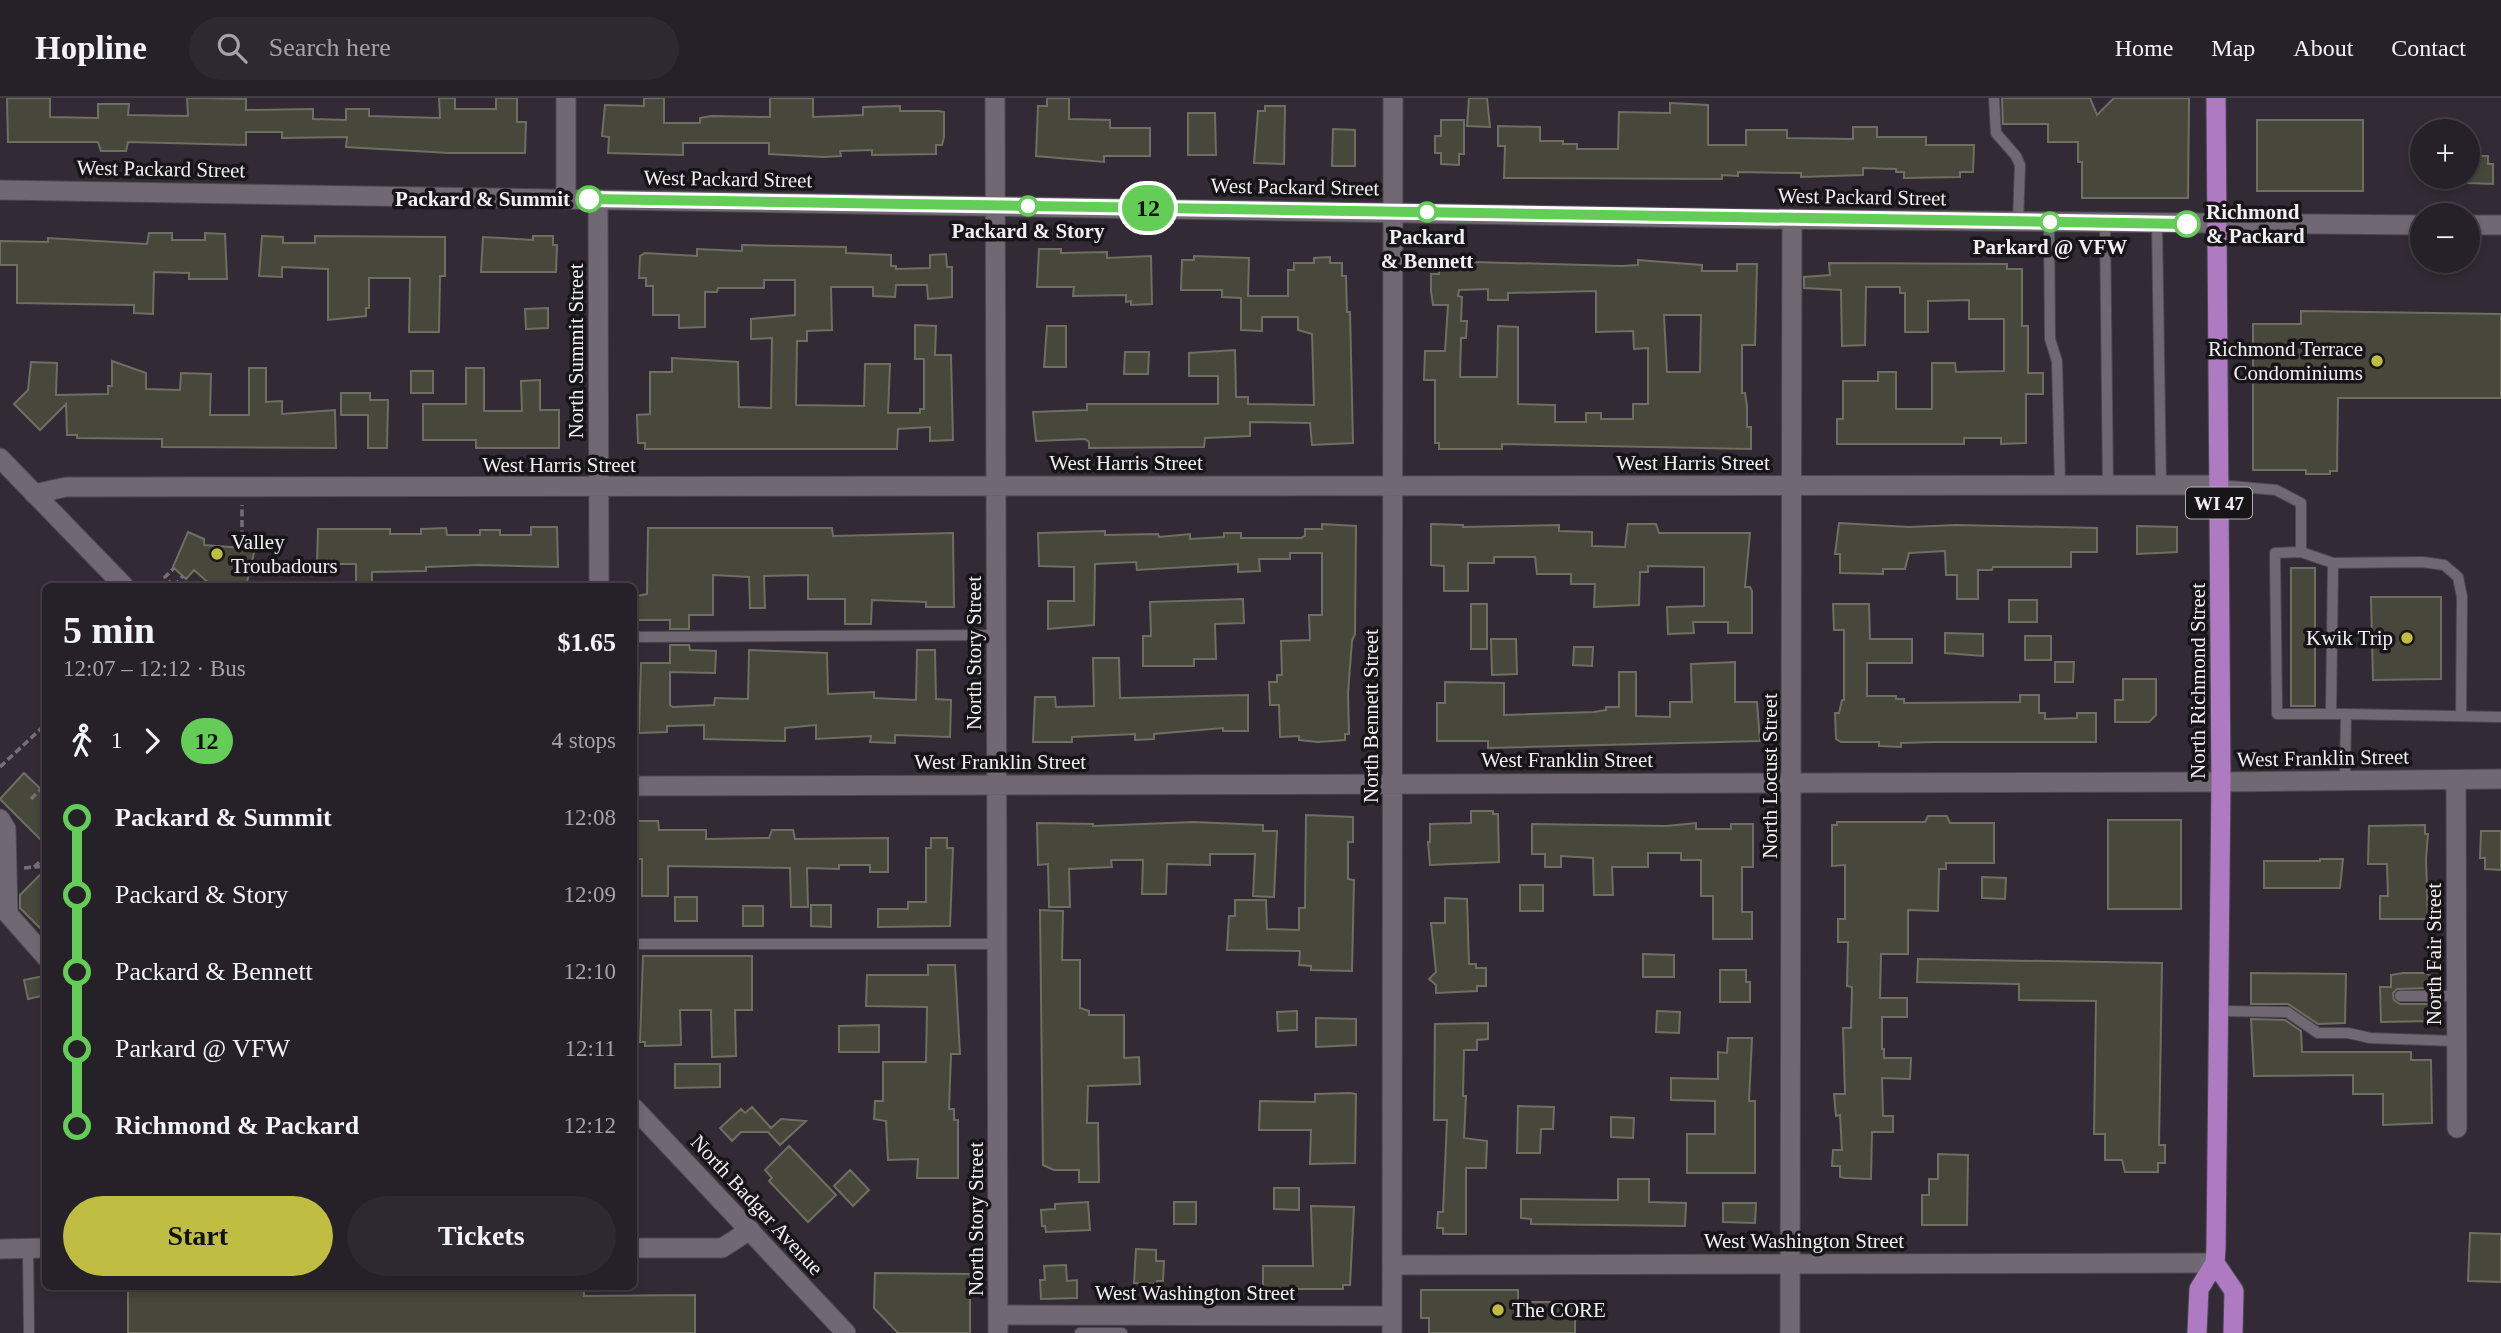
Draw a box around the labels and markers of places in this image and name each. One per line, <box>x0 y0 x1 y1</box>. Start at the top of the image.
marker: Packard & Summit <box>576 186 602 212</box>
place label: Packard & Summit <box>395 187 570 211</box>
marker: Packard & Story <box>1018 196 1038 216</box>
place label: Richmond & Packard <box>2206 200 2305 248</box>
marker: Packard & Bennett <box>1417 202 1437 222</box>
marker: Richmond & Packard <box>2174 211 2200 237</box>
marker: Parkard @ VFW <box>2040 212 2060 232</box>
place label: Packard & Story <box>952 219 1105 243</box>
place label: Packard & Bennett <box>1381 225 1473 273</box>
place label: Parkard @ VFW <box>1973 235 2127 259</box>
place label: Richmond Terrace Condominiums <box>2208 337 2363 385</box>
marker: Richmond Terrace Condominiums <box>2369 353 2385 369</box>
place label: Valley Troubadours <box>231 530 338 578</box>
marker: Valley Troubadours <box>209 546 225 562</box>
place label: Kwik Trip <box>2306 626 2393 650</box>
marker: Kwik Trip <box>2399 630 2415 646</box>
place label: The CORE <box>1512 1298 1606 1322</box>
marker: The CORE <box>1490 1302 1506 1318</box>

